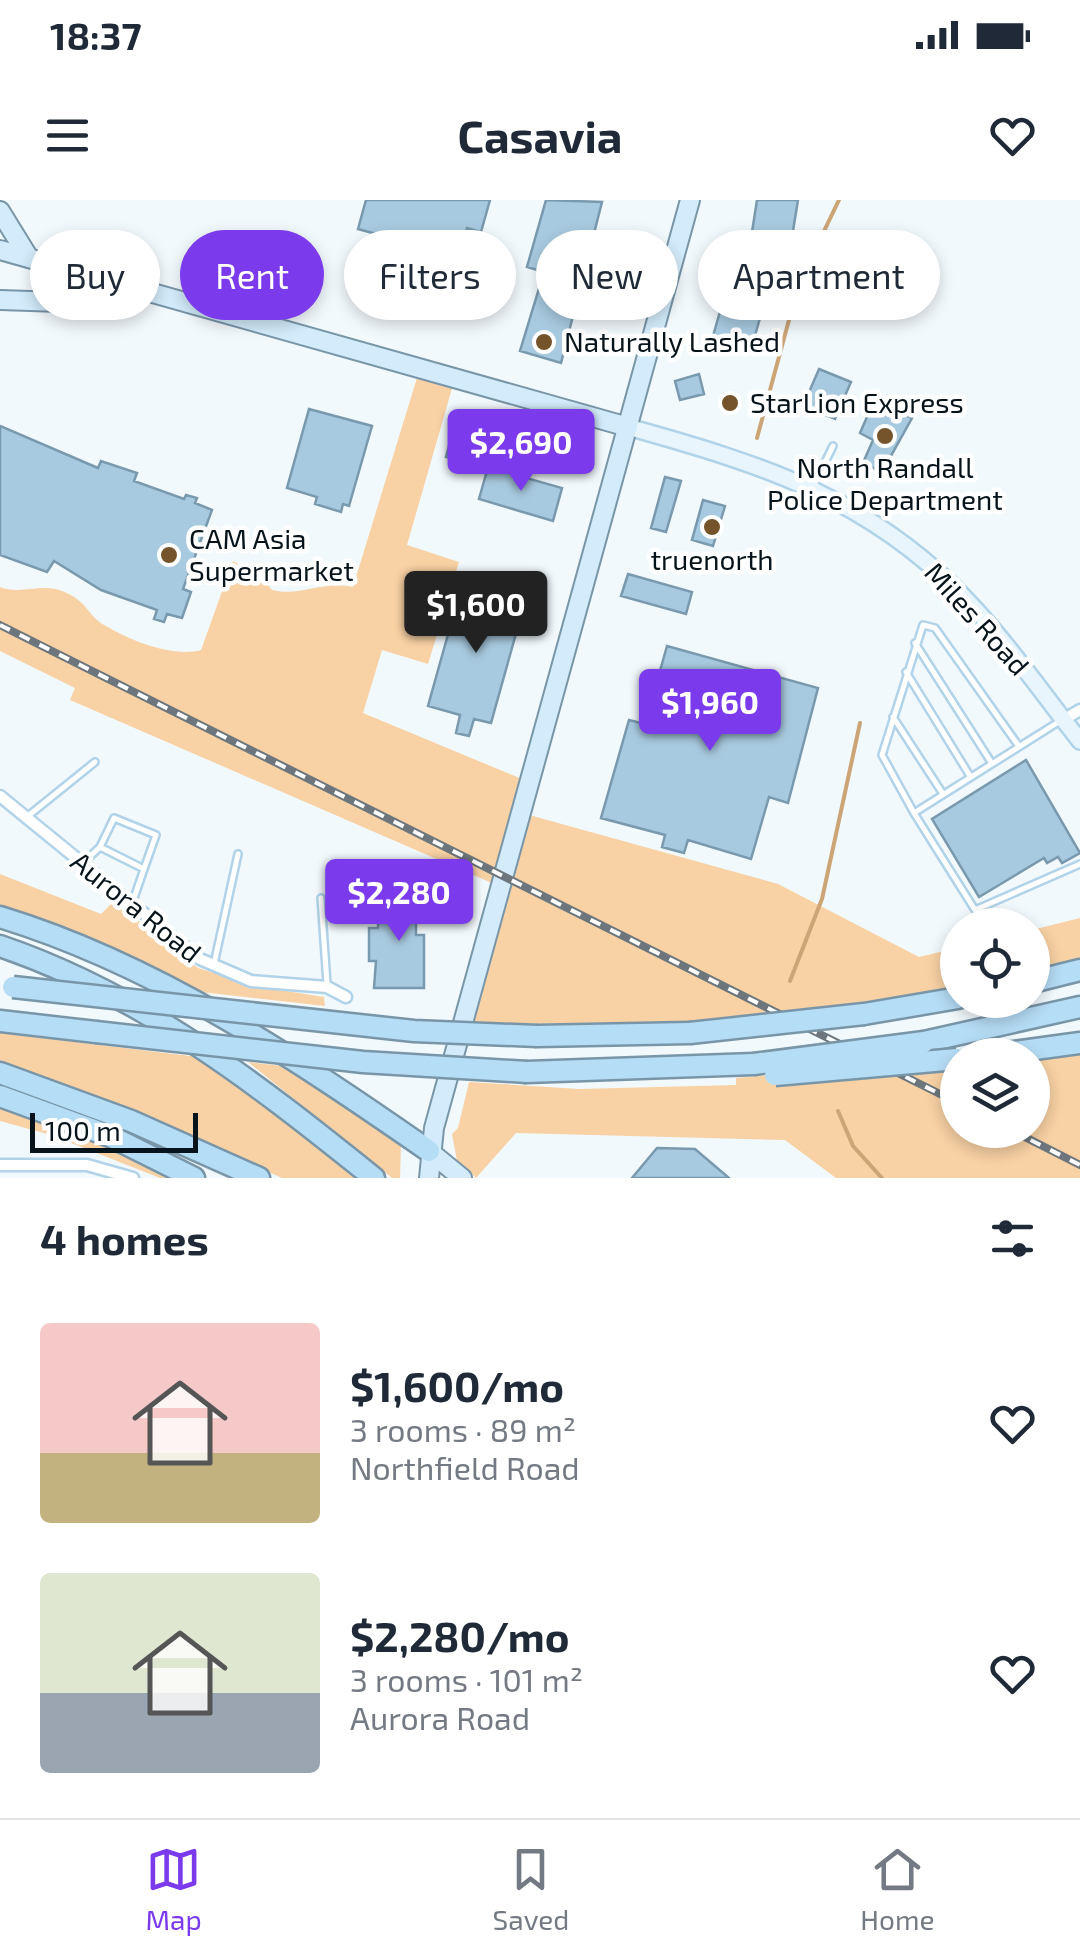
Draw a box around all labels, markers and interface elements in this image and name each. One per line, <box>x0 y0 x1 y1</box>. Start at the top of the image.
text: 18:37 <box>50 12 141 58</box>
icon: menu <box>40 108 95 163</box>
text: Casavia <box>457 108 623 162</box>
icon: heart <box>985 108 1040 163</box>
chip: Buy <box>30 230 160 320</box>
chip: Rent <box>180 230 324 320</box>
chip: Filters <box>344 230 516 320</box>
chip: New <box>536 230 678 320</box>
chip: Apartment <box>698 230 940 320</box>
place label: Naturally Lashed <box>564 324 780 358</box>
marker: Naturally Lashed <box>533 331 555 353</box>
place label: StarLion Express <box>750 385 964 419</box>
marker: StarLion Express <box>719 392 741 414</box>
pin: $2,690 <box>440 409 602 494</box>
text: $2,690 <box>470 422 572 460</box>
marker: North Randall Police Department <box>874 425 896 447</box>
place label: North Randall Police Department <box>767 450 1003 516</box>
marker: truenorth <box>701 516 723 538</box>
place label: CAM Asia Supermarket <box>189 521 354 587</box>
place label: truenorth <box>650 542 774 576</box>
marker: CAM Asia Supermarket <box>158 544 180 566</box>
street label: Miles Road <box>918 555 1037 682</box>
pin: $1,600 <box>395 571 557 656</box>
text: $1,600 <box>426 584 526 622</box>
pin: $1,960 <box>629 669 791 754</box>
text: $1,960 <box>661 682 759 720</box>
street label: Aurora Road <box>65 843 209 969</box>
pin: $2,280 <box>318 859 480 944</box>
text: $2,280 <box>347 872 451 910</box>
map controls <box>940 908 1050 1148</box>
button: locate <box>940 908 1050 1018</box>
button: layers <box>940 1038 1050 1148</box>
scale bar <box>30 1108 198 1153</box>
text: 100 m <box>45 1113 121 1147</box>
icon: filters <box>985 1211 1040 1266</box>
text: 4 homes <box>40 1213 209 1263</box>
text: $1,600/mo <box>350 1360 564 1410</box>
icon: home <box>120 1363 240 1483</box>
icon: heart <box>985 1396 1040 1451</box>
text: 3 rooms · 89 m² <box>350 1410 576 1448</box>
text: Northfield Road <box>350 1448 580 1486</box>
text: $2,280/mo <box>350 1610 570 1660</box>
icon: home <box>120 1613 240 1733</box>
icon: heart <box>985 1646 1040 1701</box>
text: 3 rooms · 101 m² <box>350 1660 583 1698</box>
text: Aurora Road <box>350 1698 530 1736</box>
tab: Map <box>145 1842 202 1936</box>
tab: Saved <box>493 1842 569 1936</box>
tab: Home <box>860 1842 935 1936</box>

